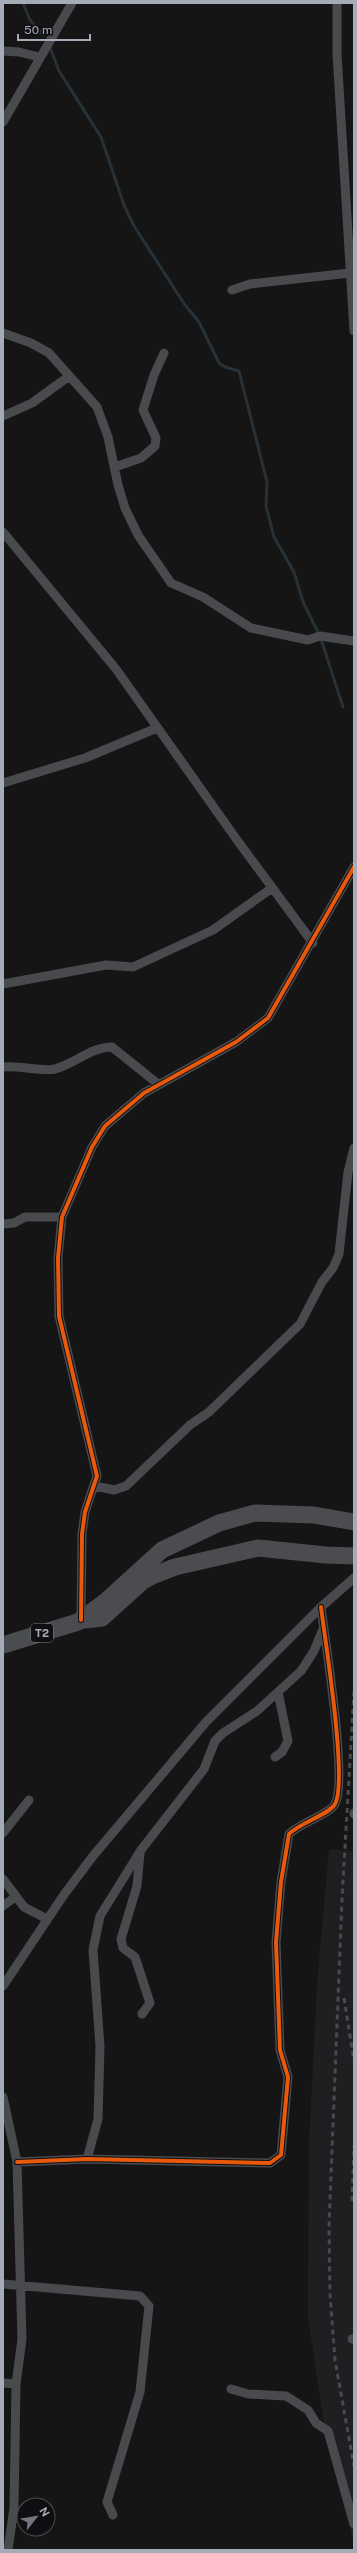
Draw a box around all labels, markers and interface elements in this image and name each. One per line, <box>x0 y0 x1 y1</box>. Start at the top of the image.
scale bar <box>18 16 90 42</box>
text: 50 m <box>24 23 52 37</box>
road number: T2 <box>31 1624 53 1642</box>
north arrow <box>16 2497 56 2537</box>
text: N <box>37 2505 52 2519</box>

